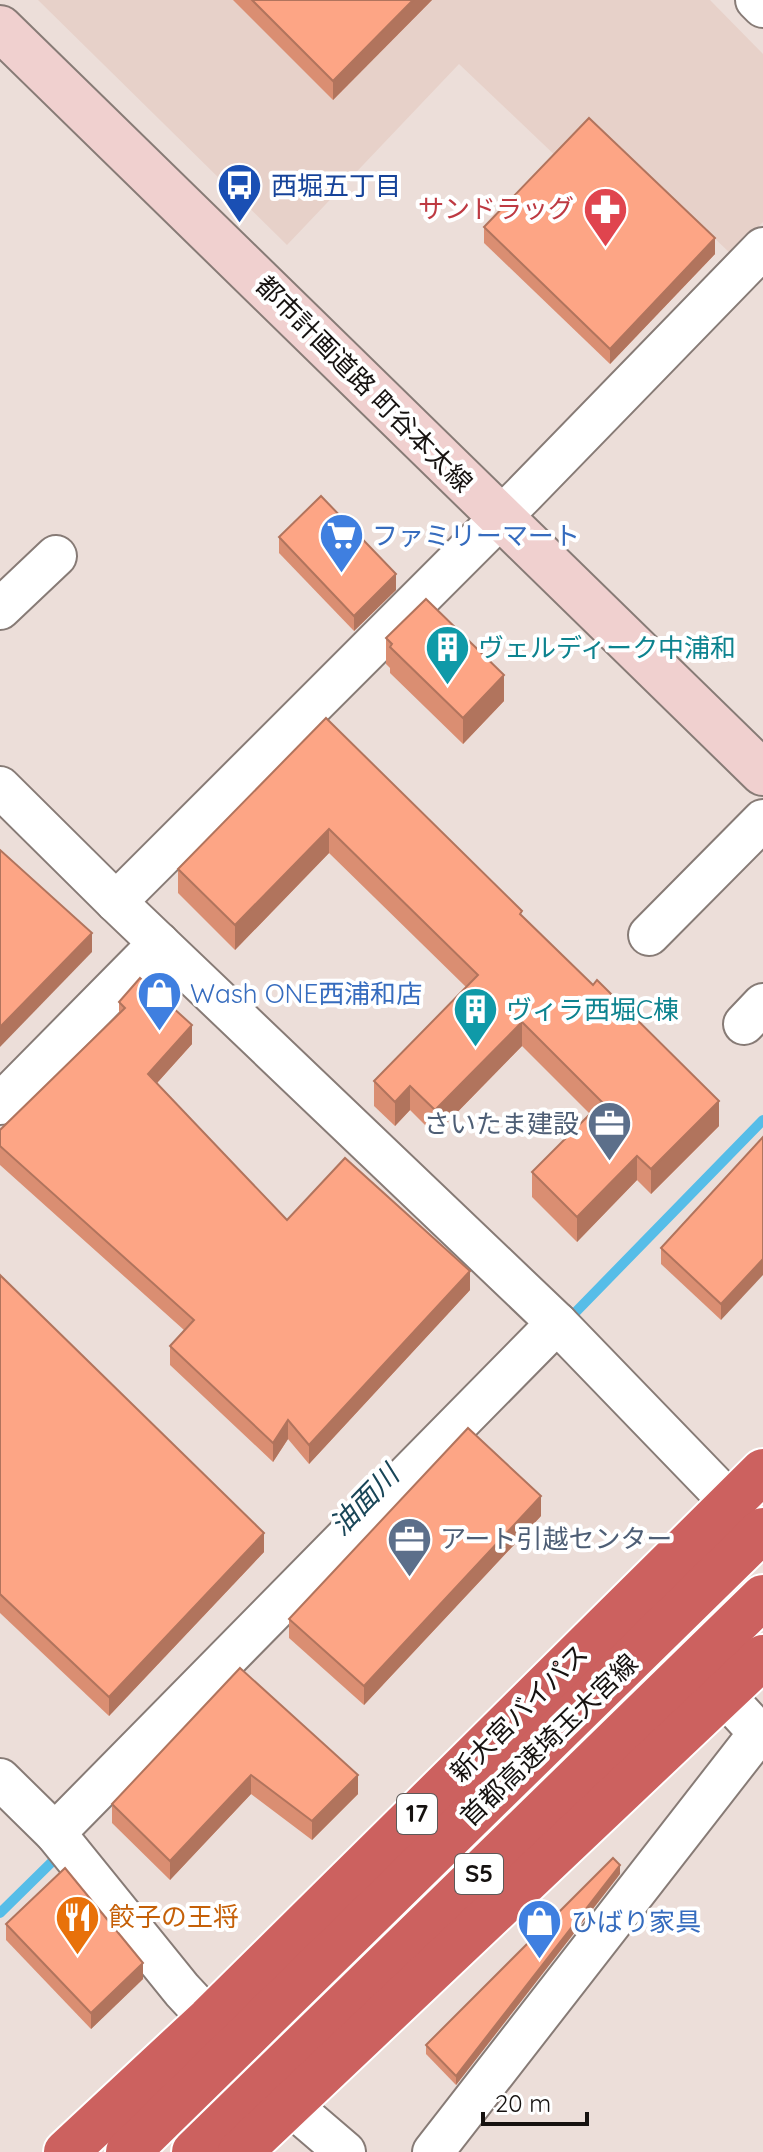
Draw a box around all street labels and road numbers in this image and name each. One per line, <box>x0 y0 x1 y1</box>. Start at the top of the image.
street label: 都市計画道路 町谷本太線 <box>249 268 480 499</box>
street label: 新大宮バイパス <box>443 1637 594 1788</box>
street label: 首都高速埼玉大宮線 <box>453 1646 644 1833</box>
road number: 17 <box>397 1794 437 1834</box>
road number: S5 <box>455 1854 503 1894</box>

